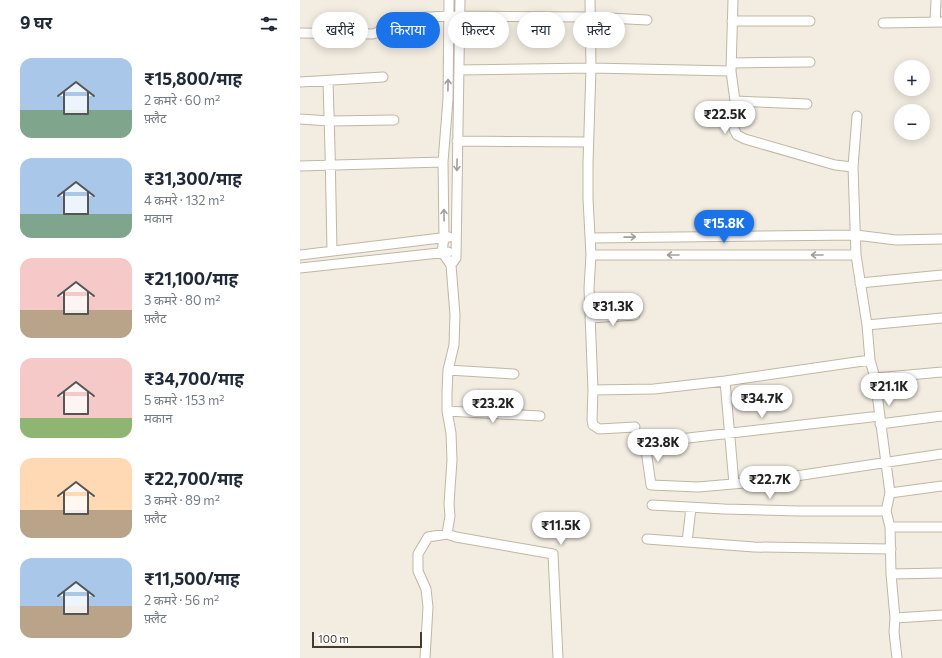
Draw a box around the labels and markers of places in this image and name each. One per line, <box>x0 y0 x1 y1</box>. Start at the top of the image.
pin: ₹22.5K <box>692 101 758 135</box>
pin: ₹15.8K <box>691 210 757 244</box>
pin: ₹31.3K <box>580 293 646 327</box>
pin: ₹21.1K <box>856 373 922 407</box>
pin: ₹34.7K <box>729 385 795 419</box>
pin: ₹23.2K <box>460 390 526 424</box>
pin: ₹23.8K <box>625 429 691 463</box>
pin: ₹22.7K <box>737 466 803 500</box>
pin: ₹11.5K <box>528 512 594 546</box>

